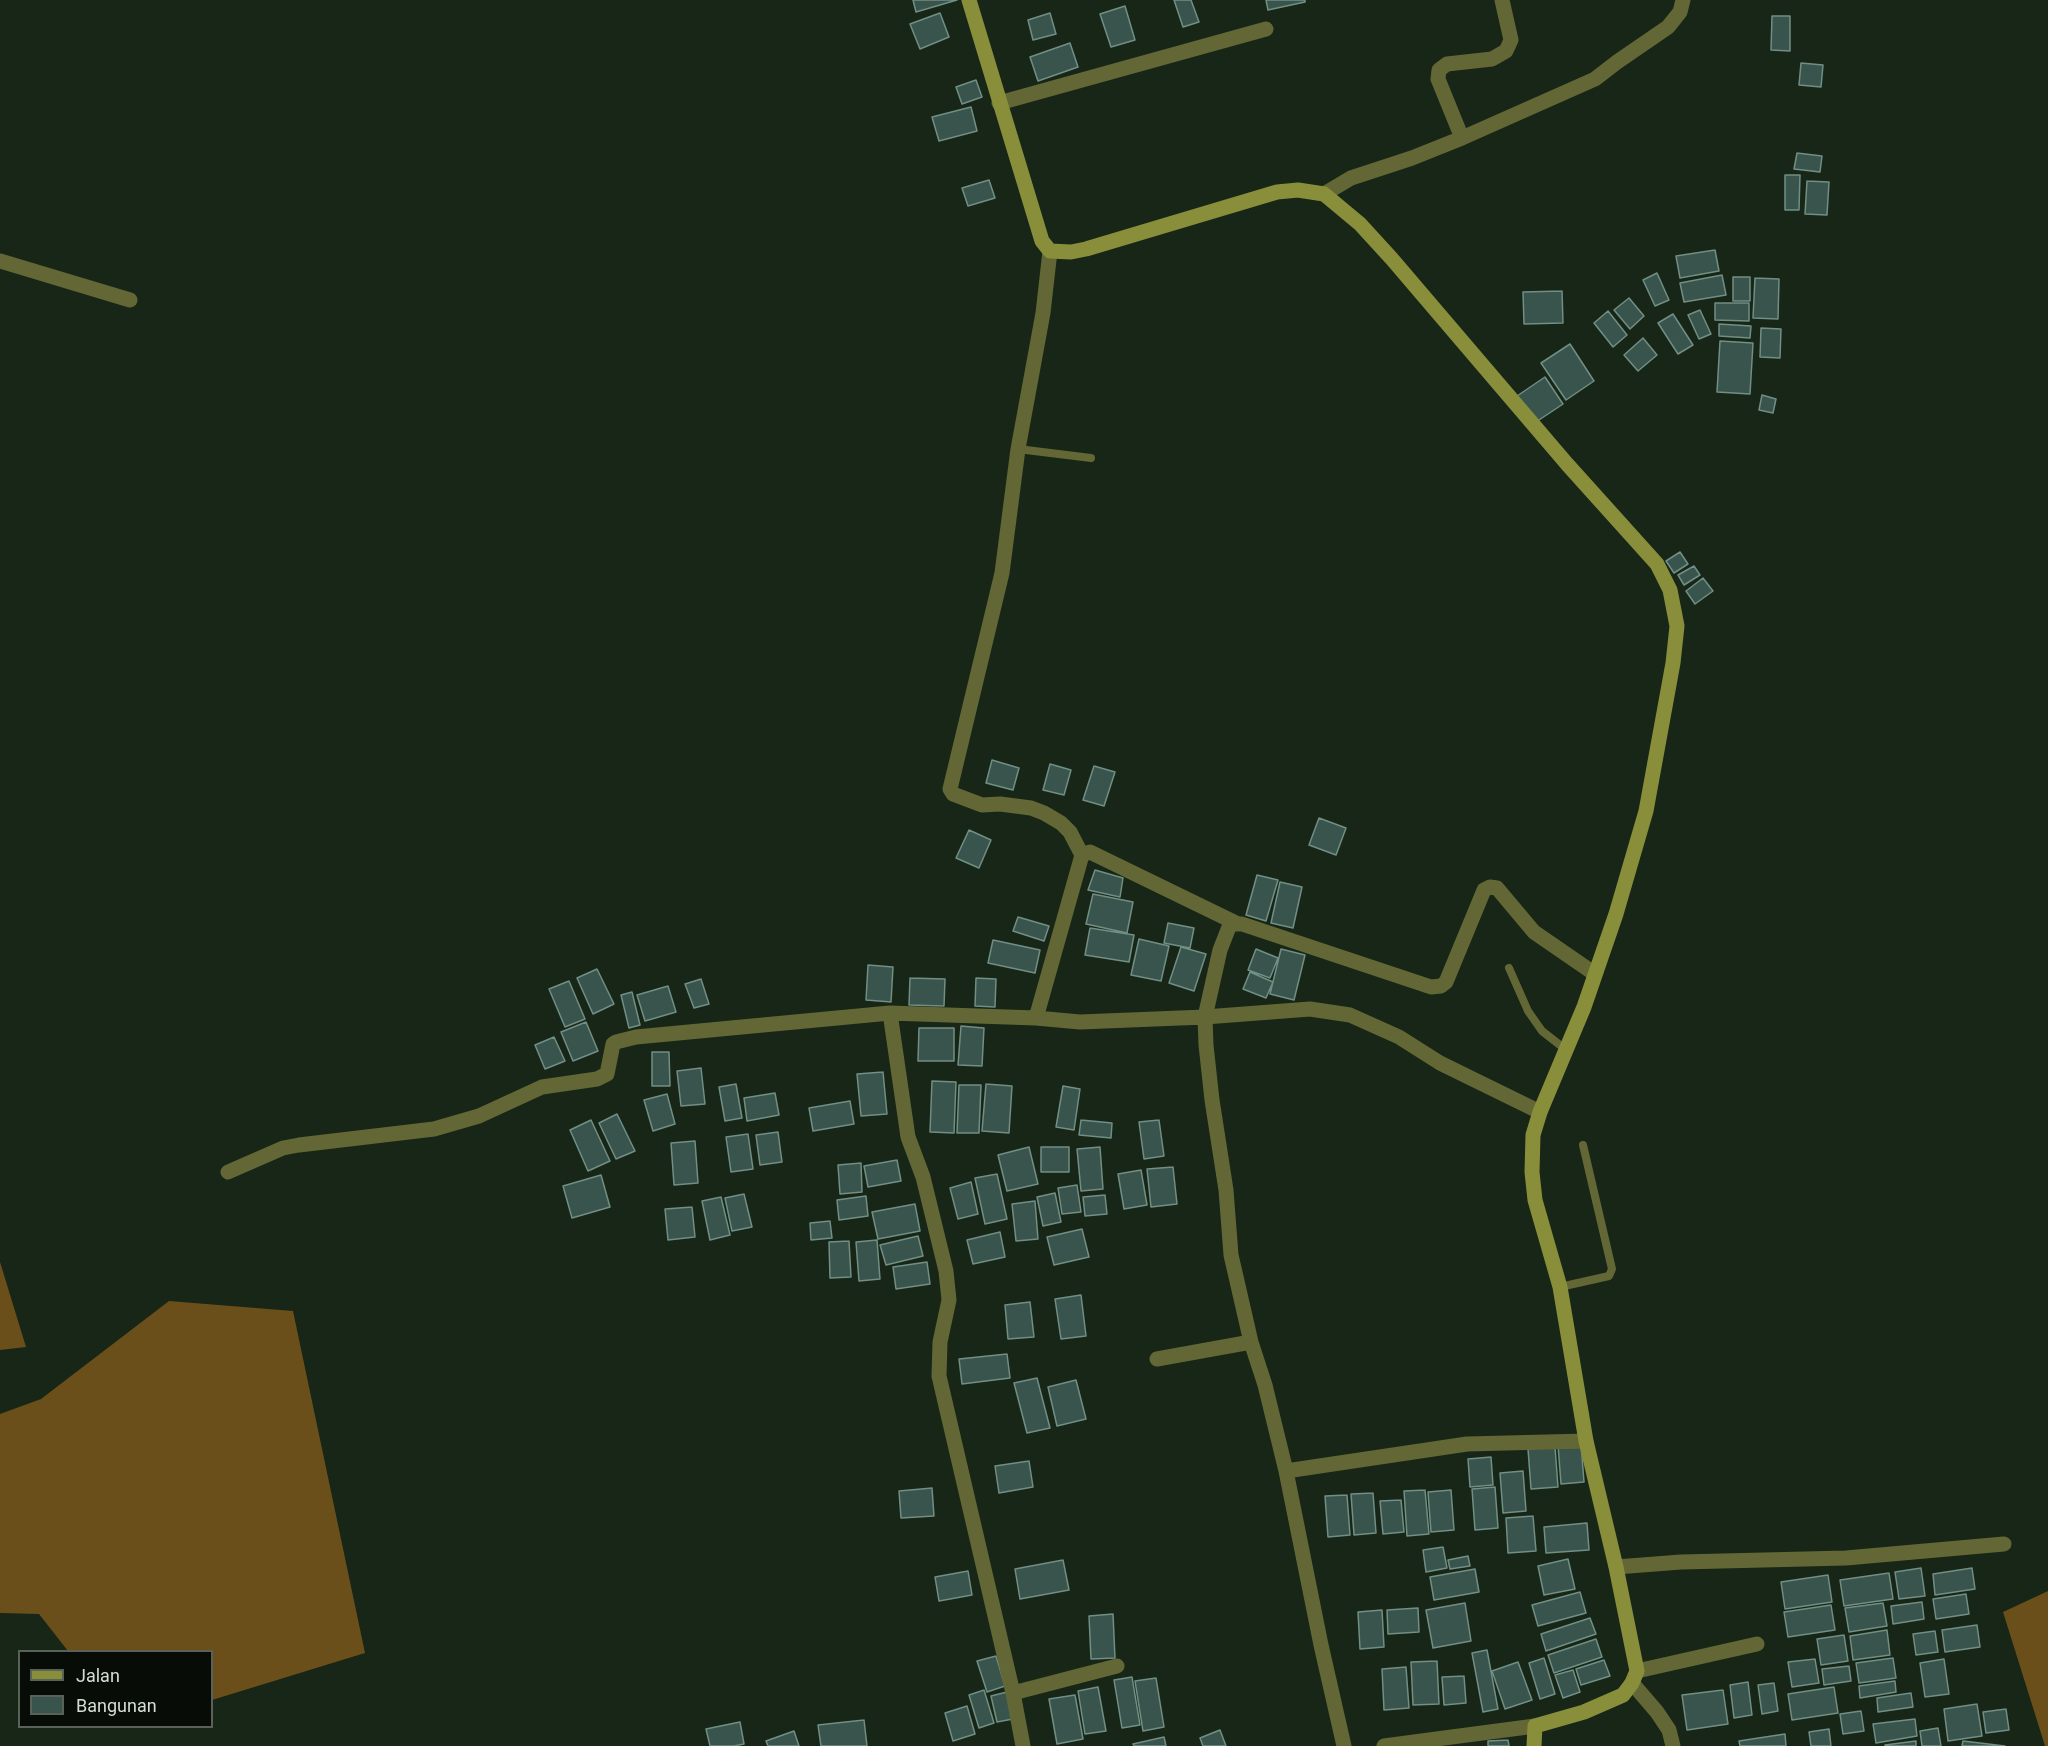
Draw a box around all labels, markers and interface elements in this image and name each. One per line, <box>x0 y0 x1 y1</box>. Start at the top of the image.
legend <box>18 1650 213 1728</box>
text: Jalan <box>76 1665 120 1686</box>
text: Bangunan <box>76 1695 157 1716</box>

